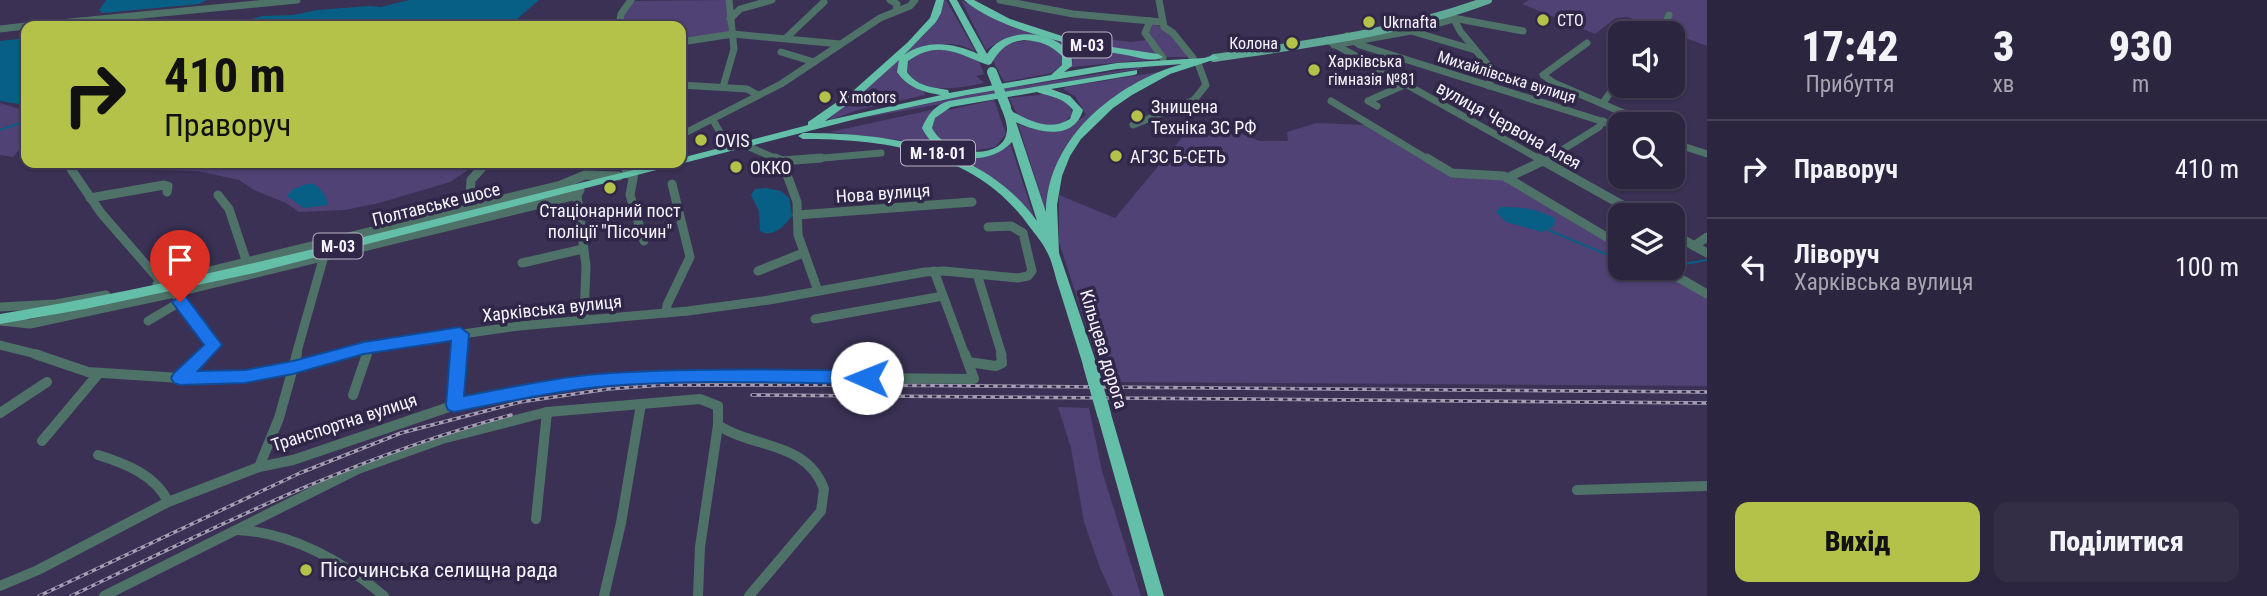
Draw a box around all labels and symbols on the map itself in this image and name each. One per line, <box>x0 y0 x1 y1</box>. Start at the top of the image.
place label: СТО <box>1557 11 1584 30</box>
marker: СТО <box>1535 12 1551 28</box>
place label: Ukrnafta <box>1383 13 1437 32</box>
marker: Ukrnafta <box>1361 14 1377 30</box>
road number: М-03 <box>1062 32 1112 58</box>
place label: Колона <box>1229 34 1278 53</box>
marker: Колона <box>1284 35 1300 51</box>
street label: Михайлівська вулиця <box>1435 47 1579 107</box>
place label: Харківська гімназія №81 <box>1328 52 1416 89</box>
marker: Харківська гімназія №81 <box>1306 62 1322 78</box>
street label: вулиця Червона Алея <box>1433 77 1585 173</box>
place label: Х motors <box>839 88 896 107</box>
marker: Х motors <box>817 89 833 105</box>
place label: Знищена Техніка ЗС РФ <box>1151 96 1256 138</box>
marker: Знищена Техніка ЗС РФ <box>1129 108 1145 124</box>
place label: OVIS <box>715 130 750 151</box>
marker: OVIS <box>693 132 709 148</box>
road number: М-18-01 <box>901 140 975 166</box>
place label: АГЗС Б-СЕТЬ <box>1130 146 1226 167</box>
marker: АГЗС Б-СЕТЬ <box>1108 148 1124 164</box>
place label: ОККО <box>750 157 792 178</box>
marker: ОККО <box>728 159 744 175</box>
street label: Полтавське шосе <box>370 178 502 230</box>
street label: Нова вулиця <box>835 179 931 207</box>
marker: Стаціонарний пост поліції "Пісочин" <box>602 180 618 196</box>
place label: Стаціонарний пост поліції "Пісочин" <box>539 200 681 242</box>
pin <box>150 230 210 302</box>
road number: М-03 <box>314 234 362 258</box>
street label: Кільцева дорога <box>1076 287 1132 411</box>
street label: Харківська вулиця <box>481 290 623 326</box>
position arrow <box>830 341 904 415</box>
street label: Транспортна вулиця <box>268 389 420 455</box>
place label: Пісочинська селищна рада <box>320 558 558 582</box>
marker: Пісочинська селищна рада <box>298 562 314 578</box>

